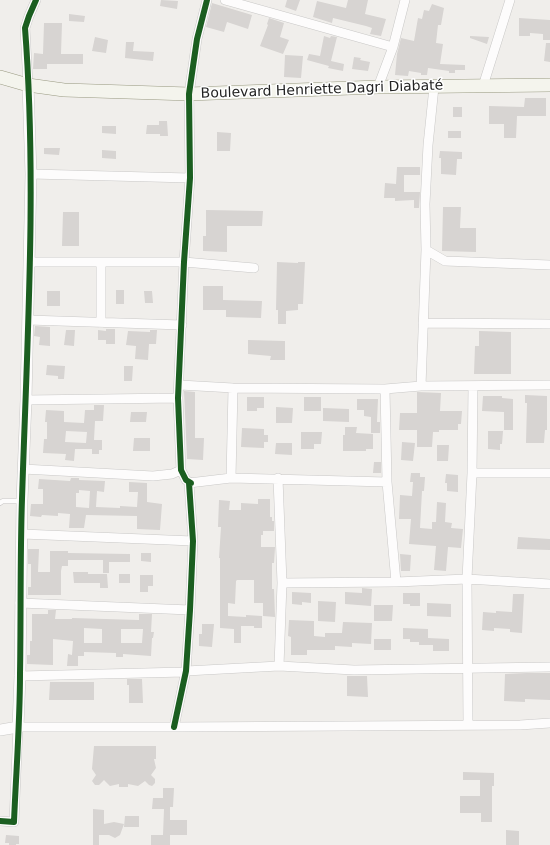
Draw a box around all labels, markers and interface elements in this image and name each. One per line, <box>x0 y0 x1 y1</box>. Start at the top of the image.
street label: Boulevard Henriette Dagri Diabaté <box>200 77 444 103</box>

